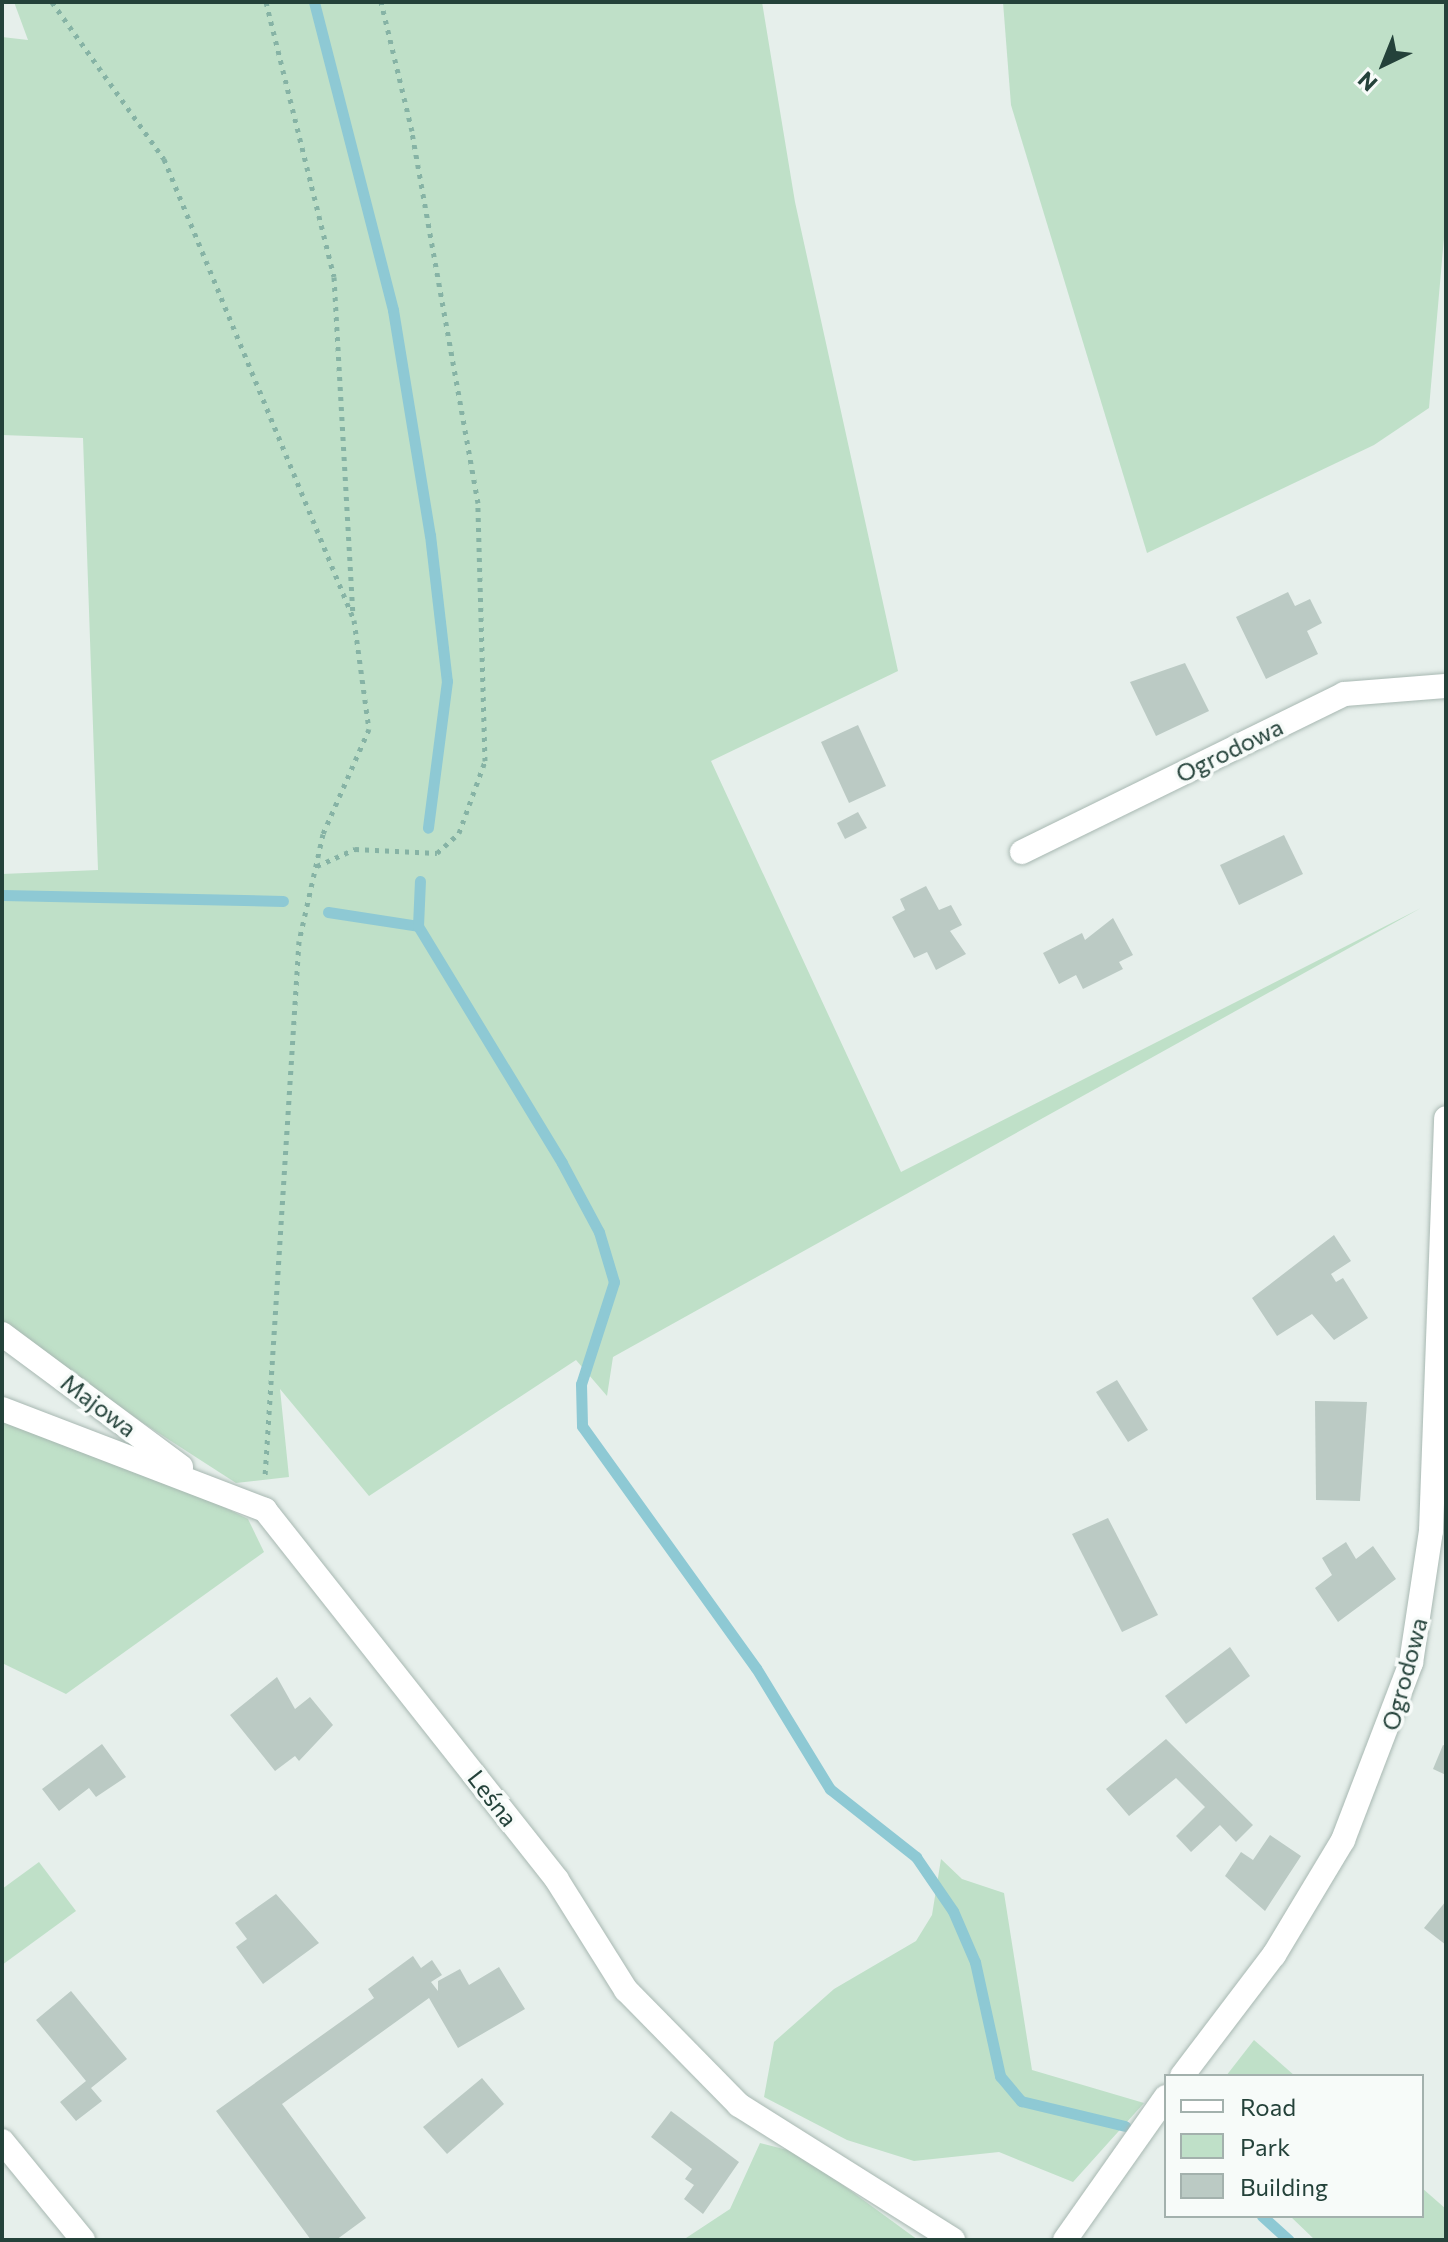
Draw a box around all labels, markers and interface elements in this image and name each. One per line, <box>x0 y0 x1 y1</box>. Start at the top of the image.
north arrow <box>1344 24 1424 104</box>
text: N <box>1352 66 1383 97</box>
street label: Ogrodowa <box>1171 712 1287 788</box>
street label: Majowa <box>56 1367 142 1443</box>
street label: Ogrodowa <box>1375 1615 1433 1733</box>
street label: Leśna <box>462 1764 524 1832</box>
legend <box>1164 2074 1424 2218</box>
text: Road <box>1240 2092 1296 2121</box>
text: Park <box>1240 2132 1290 2161</box>
text: Building <box>1240 2172 1328 2201</box>

